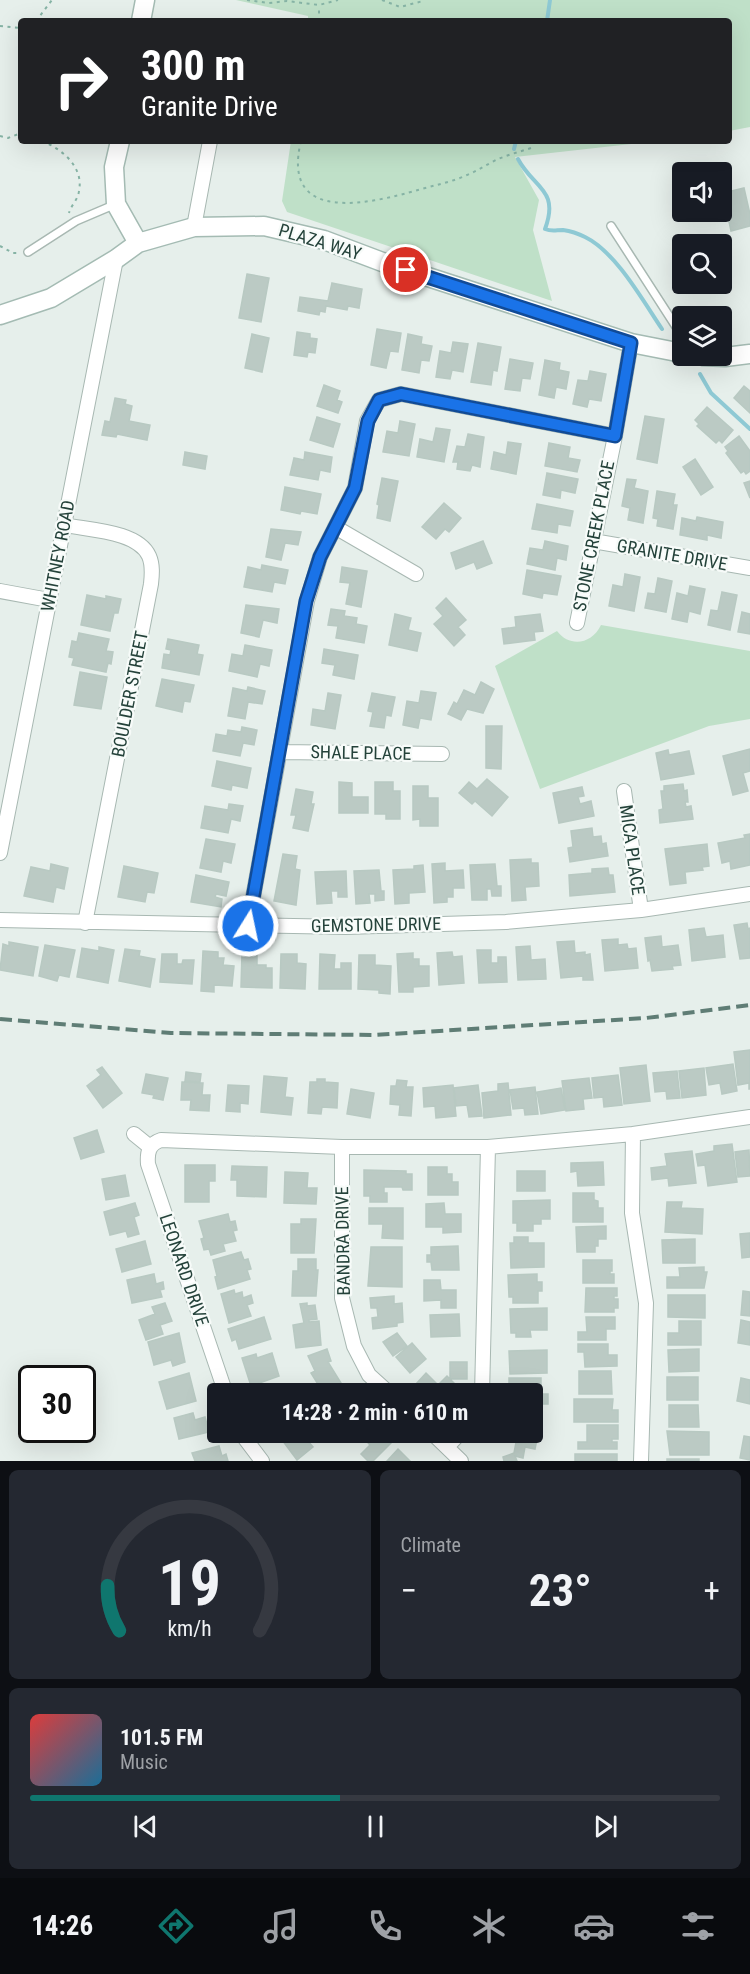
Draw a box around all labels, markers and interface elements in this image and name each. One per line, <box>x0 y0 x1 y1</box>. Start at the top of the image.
text: 300 m <box>141 41 246 90</box>
icon: right <box>42 42 120 120</box>
text: Granite Drive <box>141 91 278 123</box>
map controls <box>672 162 732 366</box>
button: sound <box>672 162 732 222</box>
street label: PLAZA WAY <box>276 219 365 264</box>
button: search <box>672 234 732 294</box>
pin <box>380 244 431 295</box>
icon: arrive <box>389 253 422 286</box>
button: layers <box>672 306 732 366</box>
street label: STONE CREEK PLACE <box>569 459 618 613</box>
street label: WHITNEY ROAD <box>36 498 79 613</box>
street label: GRANITE DRIVE <box>615 534 729 575</box>
street label: BOULDER STREET <box>107 629 152 759</box>
street label: SHALE PLACE <box>310 741 412 764</box>
street label: MICA PLACE <box>616 803 649 896</box>
position arrow <box>216 894 280 958</box>
street label: GEMSTONE DRIVE <box>311 913 441 936</box>
street label: BANDRA DRIVE <box>331 1186 354 1296</box>
street label: LEONARD DRIVE <box>155 1211 214 1329</box>
speed limit sign: 30 <box>18 1365 96 1443</box>
text: 14:28 · 2 min · 610 m <box>282 1400 468 1425</box>
text: Climate <box>401 1533 461 1557</box>
text: 19 <box>158 1547 221 1620</box>
text: 23° <box>529 1564 592 1617</box>
text: − <box>401 1571 417 1610</box>
text: + <box>704 1571 720 1610</box>
text: km/h <box>168 1617 212 1642</box>
text: 101.5 FM <box>120 1725 203 1750</box>
text: Music <box>120 1750 168 1774</box>
icon: previous <box>129 1810 162 1843</box>
icon: pause <box>359 1810 392 1843</box>
icon: next <box>589 1810 622 1843</box>
icon: directions <box>155 1905 197 1947</box>
icon: music <box>260 1905 302 1947</box>
icon: phone <box>364 1905 406 1947</box>
icon: climate <box>468 1905 510 1947</box>
icon: car <box>573 1905 615 1947</box>
icon: filters <box>677 1905 719 1947</box>
text: 14:26 <box>31 1910 93 1942</box>

